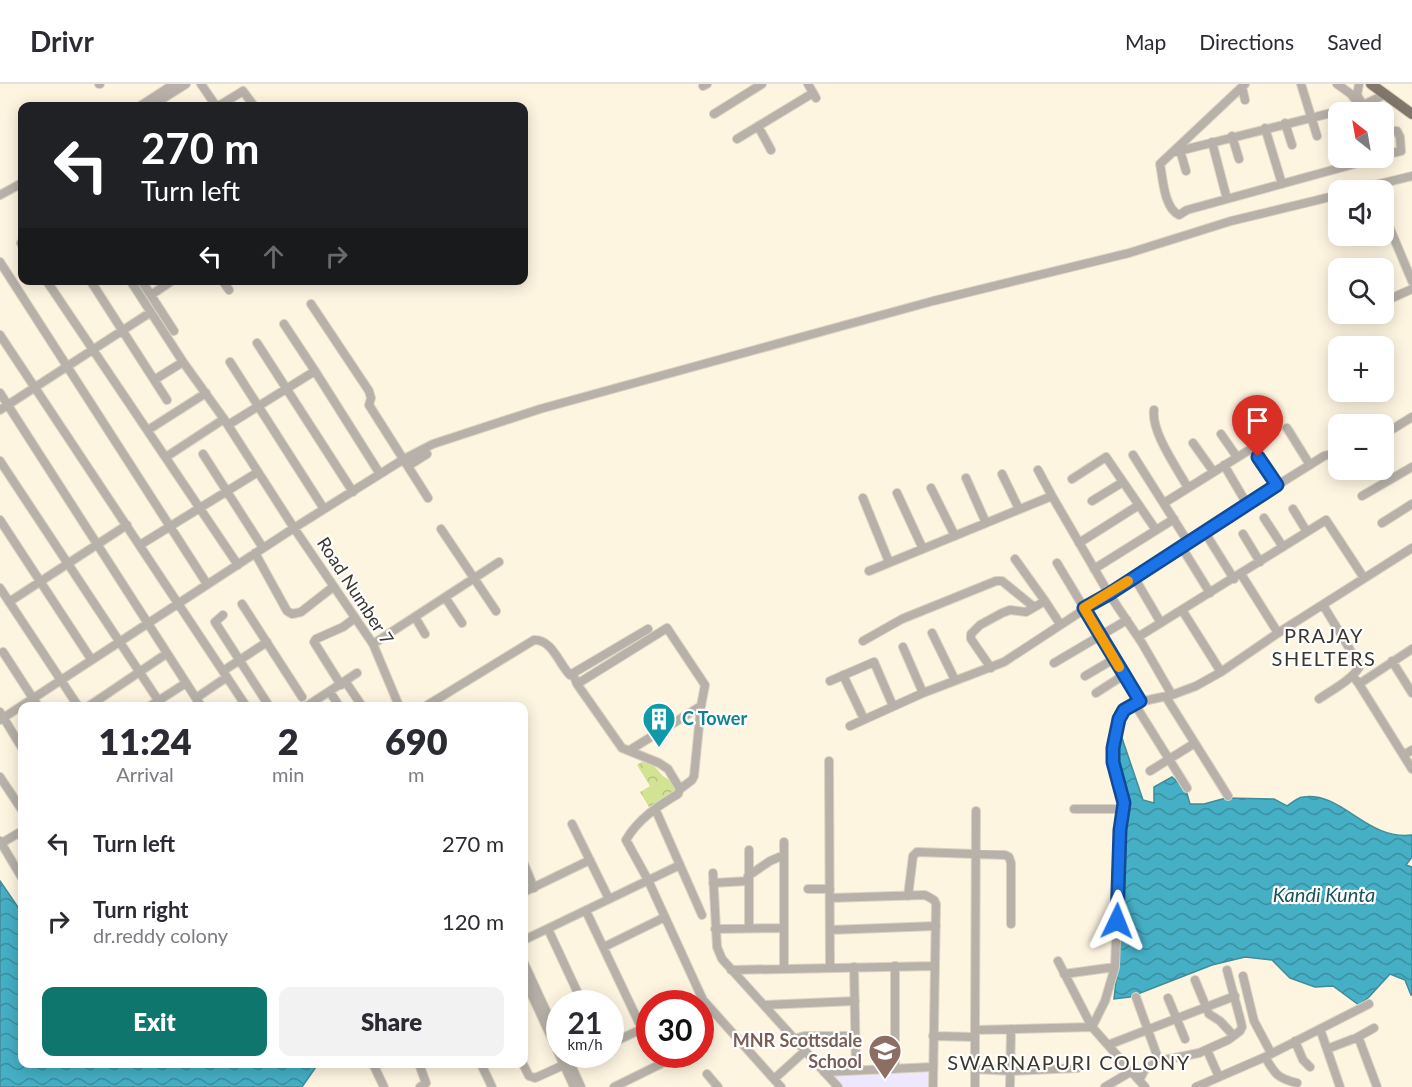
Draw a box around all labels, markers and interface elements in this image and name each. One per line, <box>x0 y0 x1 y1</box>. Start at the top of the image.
text: Drivr <box>30 24 94 58</box>
text: Map <box>1125 29 1166 54</box>
text: Directions <box>1199 29 1294 54</box>
text: Saved <box>1327 29 1382 54</box>
north arrow <box>1328 102 1394 168</box>
map controls <box>1328 102 1394 480</box>
text: 270 m <box>141 123 259 173</box>
icon: left <box>42 126 120 204</box>
text: Turn left <box>141 174 240 207</box>
button: sound <box>1328 180 1394 246</box>
icon: left <box>194 240 227 273</box>
icon: ahead <box>257 240 290 273</box>
icon: right <box>320 240 353 273</box>
button: search <box>1328 258 1394 324</box>
button: + <box>1328 336 1394 402</box>
pin <box>1232 395 1283 457</box>
icon: arrive <box>1241 404 1274 437</box>
button: − <box>1328 414 1394 480</box>
street label: Road Number 7 <box>313 533 399 648</box>
district label: PRAJAY SHELTERS <box>1272 623 1376 670</box>
building icon: C Tower <box>641 701 677 748</box>
place label: C Tower <box>682 707 747 729</box>
text: 11:24 <box>98 719 192 763</box>
text: 2 <box>278 719 299 763</box>
text: 690 <box>385 719 448 763</box>
text: Arrival <box>116 762 174 786</box>
text: min <box>272 762 304 786</box>
text: m <box>408 762 424 786</box>
icon: left <box>42 827 75 860</box>
text: Turn left <box>93 830 175 857</box>
text: 270 m <box>442 830 504 857</box>
water label: Kandi Kunta <box>1273 882 1375 906</box>
position arrow <box>1085 889 1149 953</box>
text: Turn right <box>93 896 188 923</box>
icon: right <box>42 905 75 938</box>
text: 120 m <box>442 908 504 935</box>
text: dr.reddy colony <box>93 923 228 947</box>
button: Exit <box>42 987 267 1056</box>
button: Share <box>279 987 504 1056</box>
speed limit sign: 30 <box>636 990 714 1068</box>
text: 21 <box>568 1004 602 1040</box>
place label: MNR Scottsdale School <box>733 1029 862 1072</box>
school or university icon: MNR Scottsdale School <box>867 1033 903 1080</box>
text: km/h <box>567 1035 603 1053</box>
district label: SWARNAPURI COLONY <box>947 1050 1191 1074</box>

